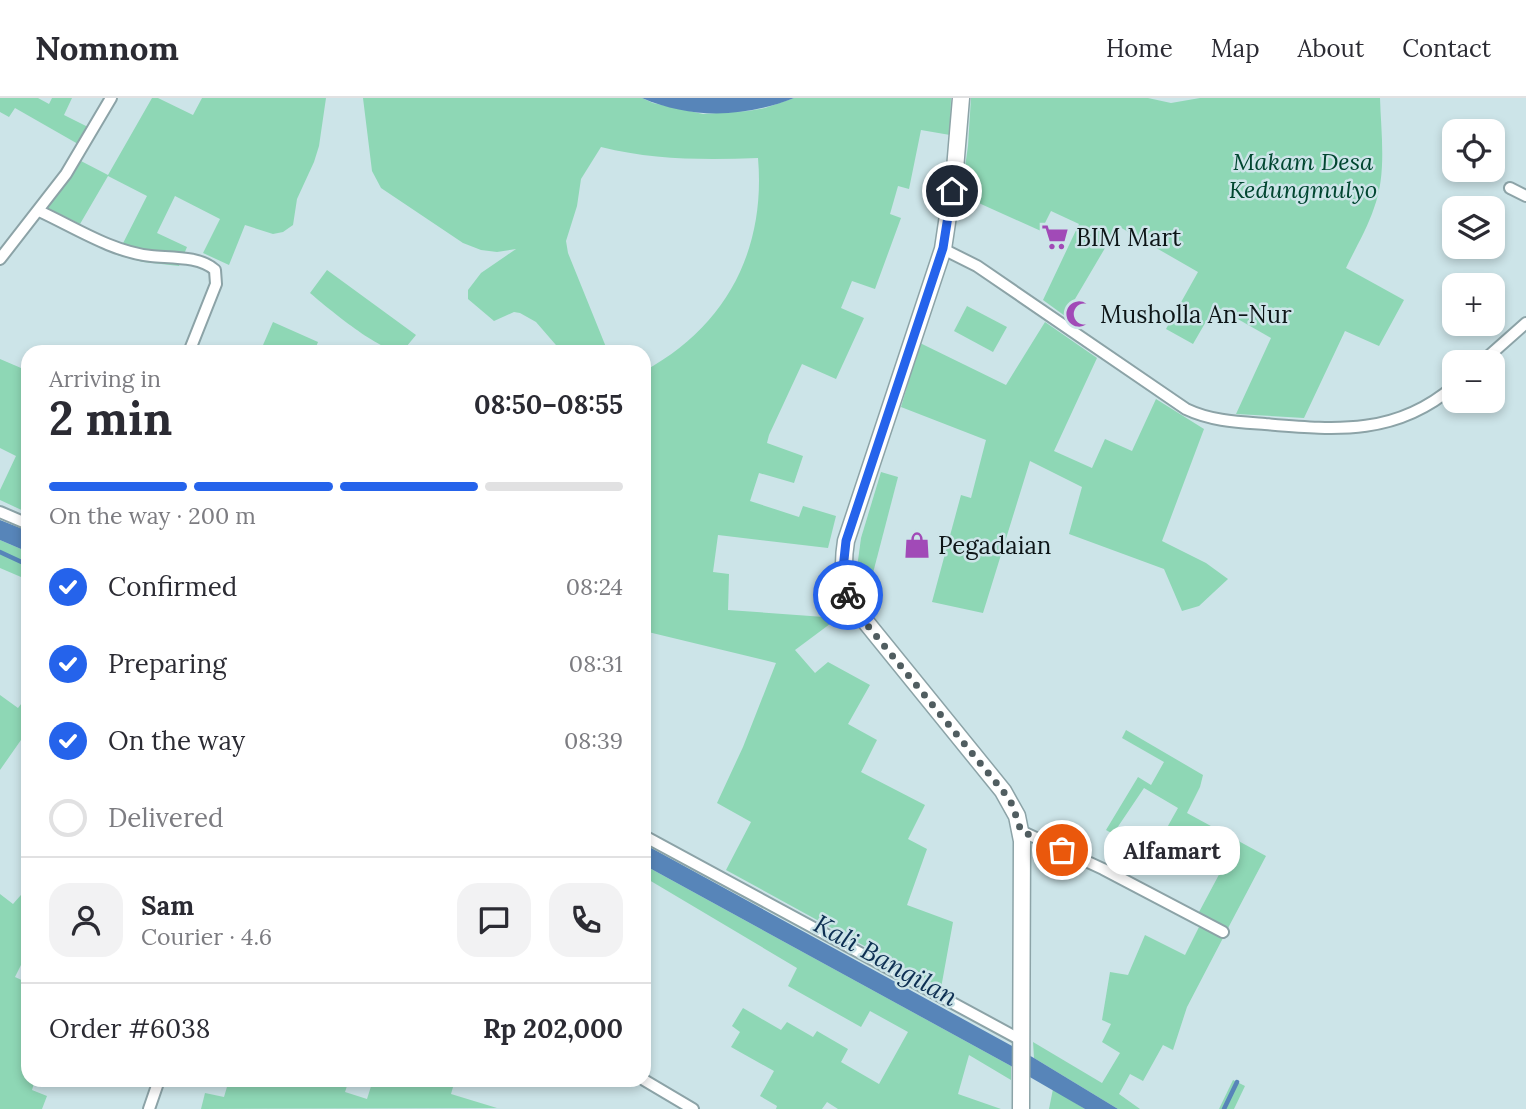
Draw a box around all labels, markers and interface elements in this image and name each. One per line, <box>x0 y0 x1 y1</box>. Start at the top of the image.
text: Nomnom <box>35 27 179 69</box>
text: Home <box>1106 33 1173 64</box>
text: Map <box>1211 33 1260 64</box>
text: About <box>1298 33 1364 64</box>
text: Contact <box>1402 33 1491 64</box>
map controls <box>1442 119 1505 413</box>
button: locate <box>1442 119 1505 182</box>
park label: Makam Desa Kedungmulyo <box>1229 146 1377 205</box>
pin <box>922 161 982 221</box>
icon: home <box>933 172 971 210</box>
button: layers <box>1442 196 1505 259</box>
supermarket icon: BIM Mart <box>1040 222 1070 252</box>
place label: BIM Mart <box>1076 222 1182 253</box>
button: + <box>1442 273 1505 336</box>
mosque icon: Musholla An-Nur <box>1064 299 1094 329</box>
place label: Musholla An-Nur <box>1100 299 1292 330</box>
button: − <box>1442 350 1505 413</box>
text: Arriving in <box>49 364 161 393</box>
text: 08:50–08:55 <box>474 388 623 421</box>
text: 2 min <box>49 389 172 448</box>
text: On the way · 200 m <box>49 501 256 530</box>
shop icon: Pegadaian <box>902 530 932 560</box>
place label: Pegadaian <box>938 530 1051 561</box>
courier <box>813 560 883 630</box>
icon: check <box>49 568 87 606</box>
text: Confirmed <box>108 570 237 603</box>
text: 08:24 <box>566 572 623 601</box>
icon: bike <box>829 576 867 614</box>
icon: check <box>49 645 87 683</box>
text: Preparing <box>108 647 227 680</box>
text: 08:31 <box>569 649 623 678</box>
icon: check <box>49 722 87 760</box>
text: On the way <box>108 724 245 757</box>
text: 08:39 <box>564 726 623 755</box>
text: Delivered <box>108 801 224 834</box>
pin <box>1032 820 1092 880</box>
callout: Alfamart <box>1104 826 1240 874</box>
icon: bag <box>1043 831 1081 869</box>
text: Alfamart <box>1123 836 1221 865</box>
button: person <box>49 883 123 957</box>
button: chat <box>457 883 531 957</box>
button: phone <box>549 883 623 957</box>
text: Sam <box>141 889 194 922</box>
water label: Kali Bangilan <box>808 907 964 1013</box>
text: Courier · 4.6 <box>141 922 272 951</box>
text: Order #6038 <box>49 1012 210 1045</box>
text: Rp 202,000 <box>483 1012 623 1045</box>

